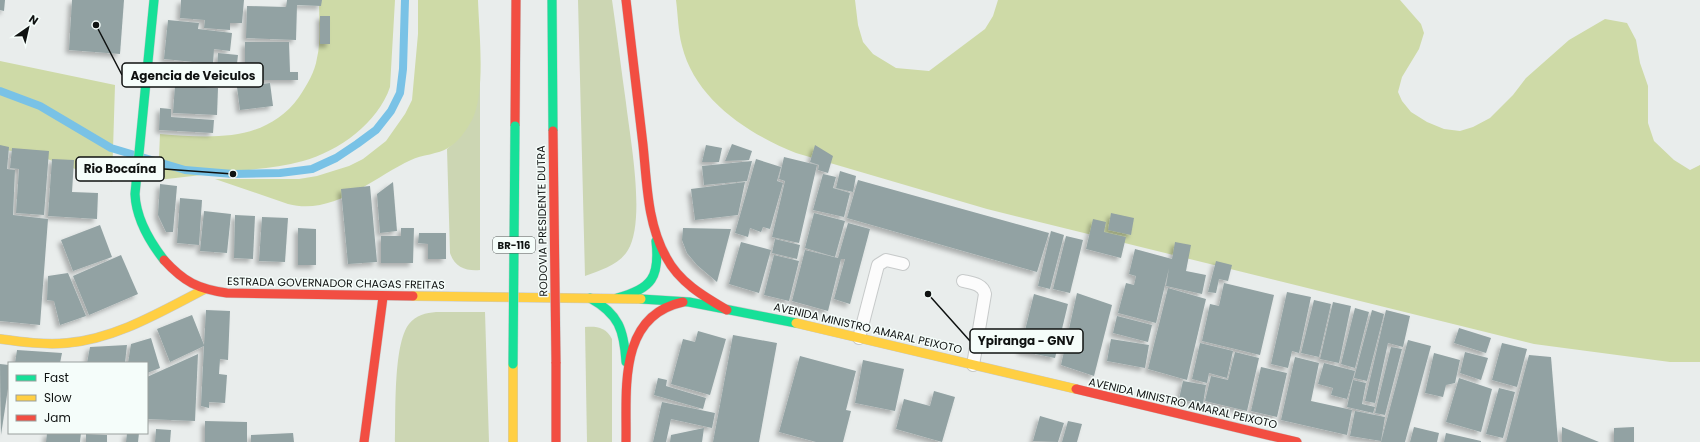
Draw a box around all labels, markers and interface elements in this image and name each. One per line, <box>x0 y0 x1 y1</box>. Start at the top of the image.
north arrow <box>8 8 48 48</box>
text: N <box>26 11 41 29</box>
callout: Agencia de Veiculos <box>122 63 263 87</box>
text: Agencia de Veiculos <box>131 67 256 84</box>
street label: RODOVIA PRESIDENTE DUTRA <box>533 145 551 297</box>
callout: Rio Bocaína <box>76 157 164 181</box>
text: Rio Bocaína <box>84 160 156 177</box>
road number: BR-116 <box>493 237 535 253</box>
street label: ESTRADA GOVERNADOR CHAGAS FREITAS <box>227 273 445 293</box>
street label: AVENIDA MINISTRO AMARAL PEIXOTO <box>772 298 964 358</box>
callout: Ypiranga - GNV <box>970 329 1083 353</box>
text: Ypiranga - GNV <box>978 332 1074 349</box>
legend <box>8 362 148 434</box>
text: Fast <box>44 369 69 386</box>
street label: AVENIDA MINISTRO AMARAL PEIXOTO <box>1087 373 1279 433</box>
text: Slow <box>44 389 72 406</box>
text: Jam <box>44 409 71 426</box>

